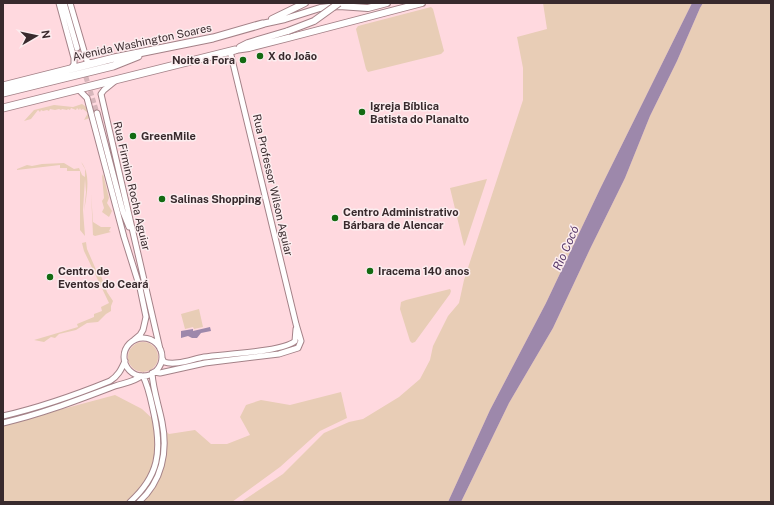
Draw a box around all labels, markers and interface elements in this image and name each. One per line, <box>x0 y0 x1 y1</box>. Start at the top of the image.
north arrow <box>16 16 56 56</box>
street label: Avenida Washington Soares <box>71 21 213 63</box>
text: N <box>39 29 52 40</box>
place label: X do João <box>268 50 317 62</box>
marker: X do João <box>255 51 265 61</box>
place label: Noite a Fora <box>172 54 235 66</box>
marker: Noite a Fora <box>238 55 248 65</box>
place label: Igreja Bíblica Batista do Planalto <box>370 100 469 125</box>
marker: Igreja Bíblica Batista do Planalto <box>357 107 367 117</box>
street label: Rua Professor Wilson Aguiar <box>251 113 295 257</box>
street label: Rua Firmino Rocha Aguiar <box>111 120 153 252</box>
place label: GreenMile <box>141 130 196 142</box>
marker: GreenMile <box>128 131 138 141</box>
place label: Salinas Shopping <box>170 193 261 205</box>
marker: Salinas Shopping <box>157 194 167 204</box>
place label: Centro Administrativo Bárbara de Alencar <box>343 206 458 231</box>
marker: Centro Administrativo Bárbara de Alencar <box>330 213 340 223</box>
water label: Rio Cocó <box>550 223 582 272</box>
place label: Centro de Eventos do Ceará <box>58 265 148 290</box>
place label: Iracema 140 anos <box>378 265 469 277</box>
marker: Iracema 140 anos <box>365 266 375 276</box>
marker: Centro de Eventos do Ceará <box>45 272 55 282</box>

